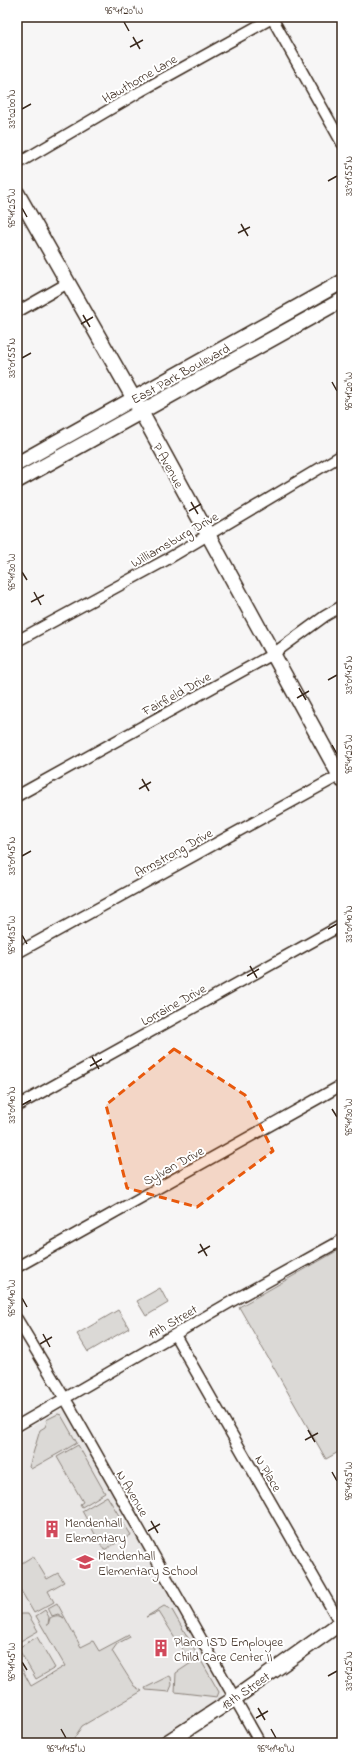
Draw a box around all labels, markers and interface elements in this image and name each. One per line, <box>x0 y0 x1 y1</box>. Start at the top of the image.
text: 96°41'20"W <box>105 4 143 19</box>
street label: Hawthorne Lane <box>99 50 181 109</box>
text: 33°02'00"N <box>5 89 20 129</box>
text: 33°01'55"N <box>342 156 357 196</box>
text: 96°41'25"W <box>5 188 20 228</box>
text: 33°01'55"N <box>5 338 20 378</box>
street label: East Park Boulevard <box>128 339 234 409</box>
text: 96°41'20"W <box>342 372 357 410</box>
street label: P Avenue <box>148 440 188 492</box>
street label: Williamsburg Drive <box>128 507 223 574</box>
text: 96°41'30"W <box>5 553 20 590</box>
text: 33°01'45"N <box>342 656 357 694</box>
street label: Fairfield Drive <box>138 668 215 722</box>
text: 96°41'25"W <box>342 734 357 774</box>
street label: Armstrong Drive <box>131 824 217 883</box>
text: 33°01'45"N <box>5 837 20 875</box>
text: 33°01'40"N <box>342 905 357 943</box>
text: 96°41'35"W <box>5 916 20 954</box>
street label: Lorraine Drive <box>138 980 210 1031</box>
text: 33°01'40"N <box>5 1086 20 1124</box>
text: 96°41'30"W <box>342 1098 357 1135</box>
street label: Sylvan Drive <box>140 1142 208 1192</box>
text: 96°41'40"W <box>5 1279 20 1316</box>
street label: 19th Street <box>144 1300 202 1344</box>
street label: N Place <box>250 1452 286 1496</box>
text: 96°41'35"W <box>342 1462 357 1500</box>
street label: N Avenue <box>111 1467 153 1521</box>
place label: Mendenhall Elementary <box>65 1514 126 1549</box>
building icon: Mendenhall Elementary <box>42 1519 62 1539</box>
place label: Mendenhall Elementary School <box>98 1547 198 1582</box>
school or university icon: Mendenhall Elementary School <box>75 1552 95 1572</box>
place label: Plano ISD Employee Child Care Center II <box>174 1633 283 1667</box>
building icon: Plano ISD Employee Child Care Center II <box>151 1638 171 1658</box>
text: 96°41'45"W <box>5 1643 20 1681</box>
text: 33°01'25"N <box>342 1651 357 1691</box>
street label: 18th Street <box>218 1667 275 1715</box>
text: 96°41'45"W <box>47 1742 85 1757</box>
text: 96°41'40"W <box>258 1742 295 1757</box>

